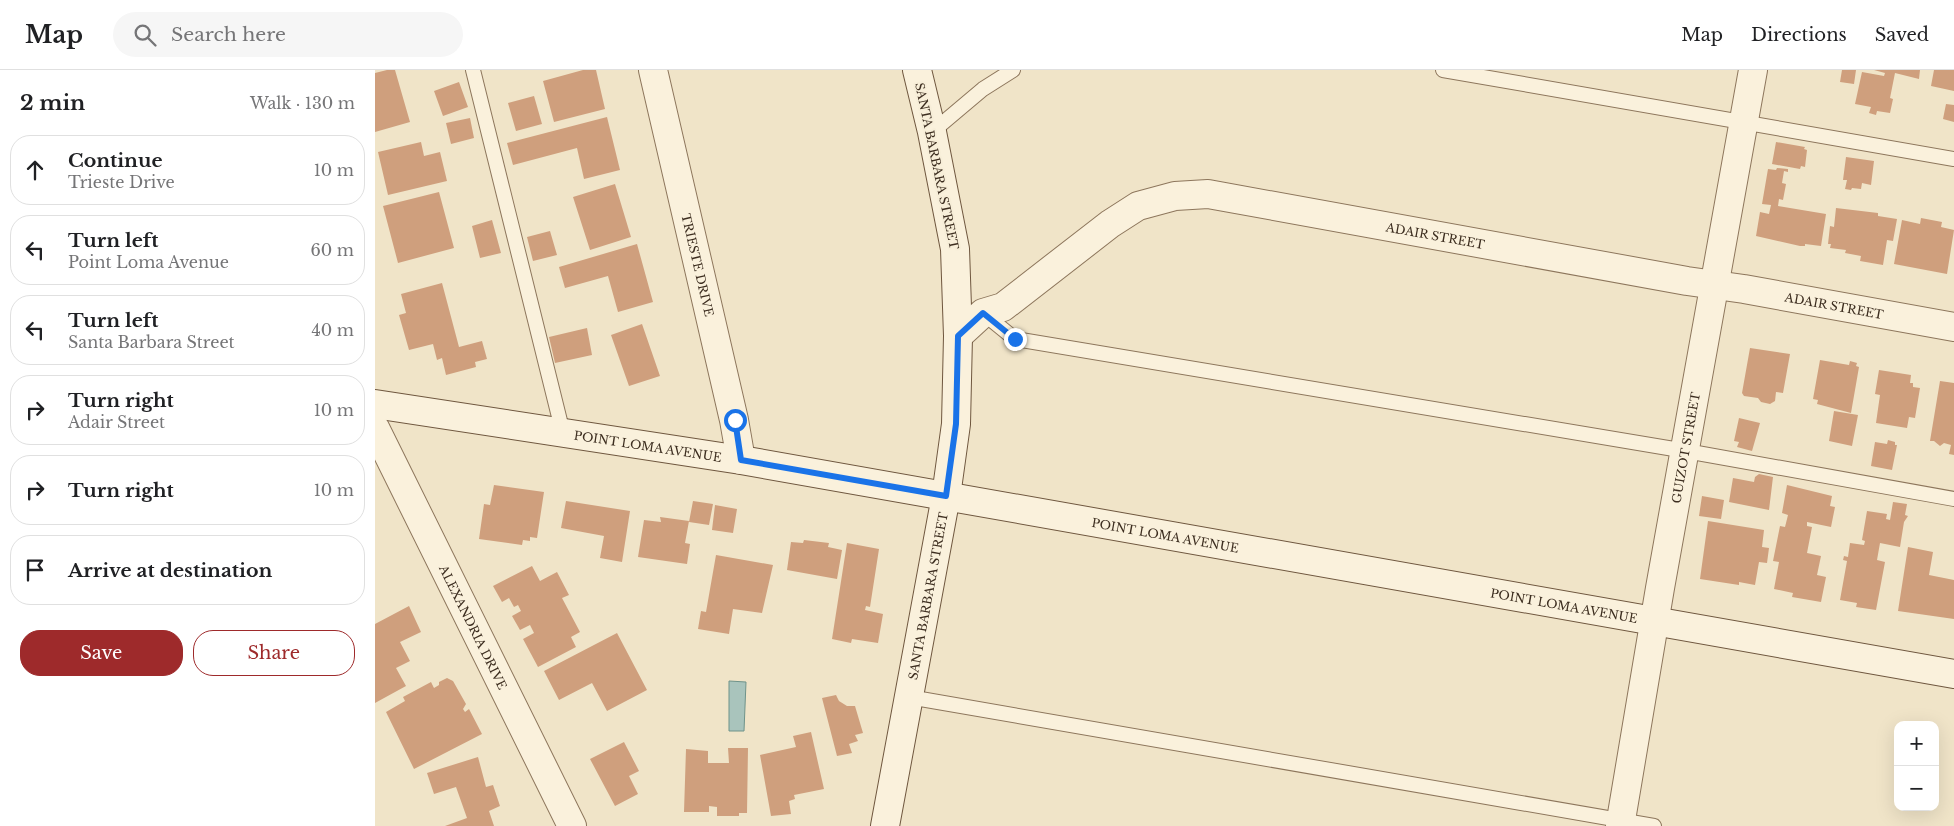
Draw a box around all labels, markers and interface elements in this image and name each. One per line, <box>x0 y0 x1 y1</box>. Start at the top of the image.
search box <box>113 12 463 57</box>
text: Map <box>25 20 83 49</box>
icon: search <box>131 21 159 49</box>
text: Search here <box>171 23 286 46</box>
text: Map <box>1681 24 1723 46</box>
text: Directions <box>1751 24 1847 46</box>
text: Saved <box>1875 24 1929 46</box>
street label: SANTA BARBARA STREET <box>912 81 962 251</box>
text: 2 min <box>20 90 85 116</box>
text: Walk · 130 m <box>250 93 355 113</box>
text: Continue <box>68 149 163 172</box>
icon: ahead <box>21 156 49 184</box>
text: 10 m <box>314 160 354 180</box>
text: Trieste Drive <box>68 172 175 192</box>
street label: TRIESTE DRIVE <box>679 212 717 318</box>
street label: ADAIR STREET <box>1384 219 1486 252</box>
text: Turn left <box>68 229 159 252</box>
icon: left <box>21 236 49 264</box>
text: 60 m <box>311 240 354 260</box>
text: Point Loma Avenue <box>68 252 229 272</box>
street label: ADAIR STREET <box>1783 289 1885 322</box>
text: Turn left <box>68 309 159 332</box>
icon: left <box>21 316 49 344</box>
text: 40 m <box>311 320 354 340</box>
route end <box>1004 328 1027 351</box>
text: Santa Barbara Street <box>68 332 235 352</box>
text: Turn right <box>68 389 174 412</box>
street label: GUIZOT STREET <box>1668 390 1703 504</box>
icon: right <box>21 396 49 424</box>
text: 10 m <box>314 400 354 420</box>
route start <box>724 409 747 432</box>
text: Adair Street <box>68 412 165 432</box>
street label: POINT LOMA AVENUE <box>573 427 723 464</box>
icon: right <box>21 476 49 504</box>
text: Turn right <box>68 479 174 502</box>
text: 10 m <box>314 480 354 500</box>
street label: SANTA BARBARA STREET <box>905 510 950 681</box>
street label: POINT LOMA AVENUE <box>1090 514 1240 555</box>
icon: arrive <box>21 556 49 584</box>
text: Arrive at destination <box>68 559 272 582</box>
street label: ALEXANDRIA DRIVE <box>436 561 511 692</box>
street label: POINT LOMA AVENUE <box>1489 585 1639 626</box>
button: Save <box>20 630 183 676</box>
button: Share <box>193 630 355 676</box>
map controls <box>1894 721 1939 811</box>
button: + <box>1894 721 1939 766</box>
button: − <box>1894 766 1939 811</box>

